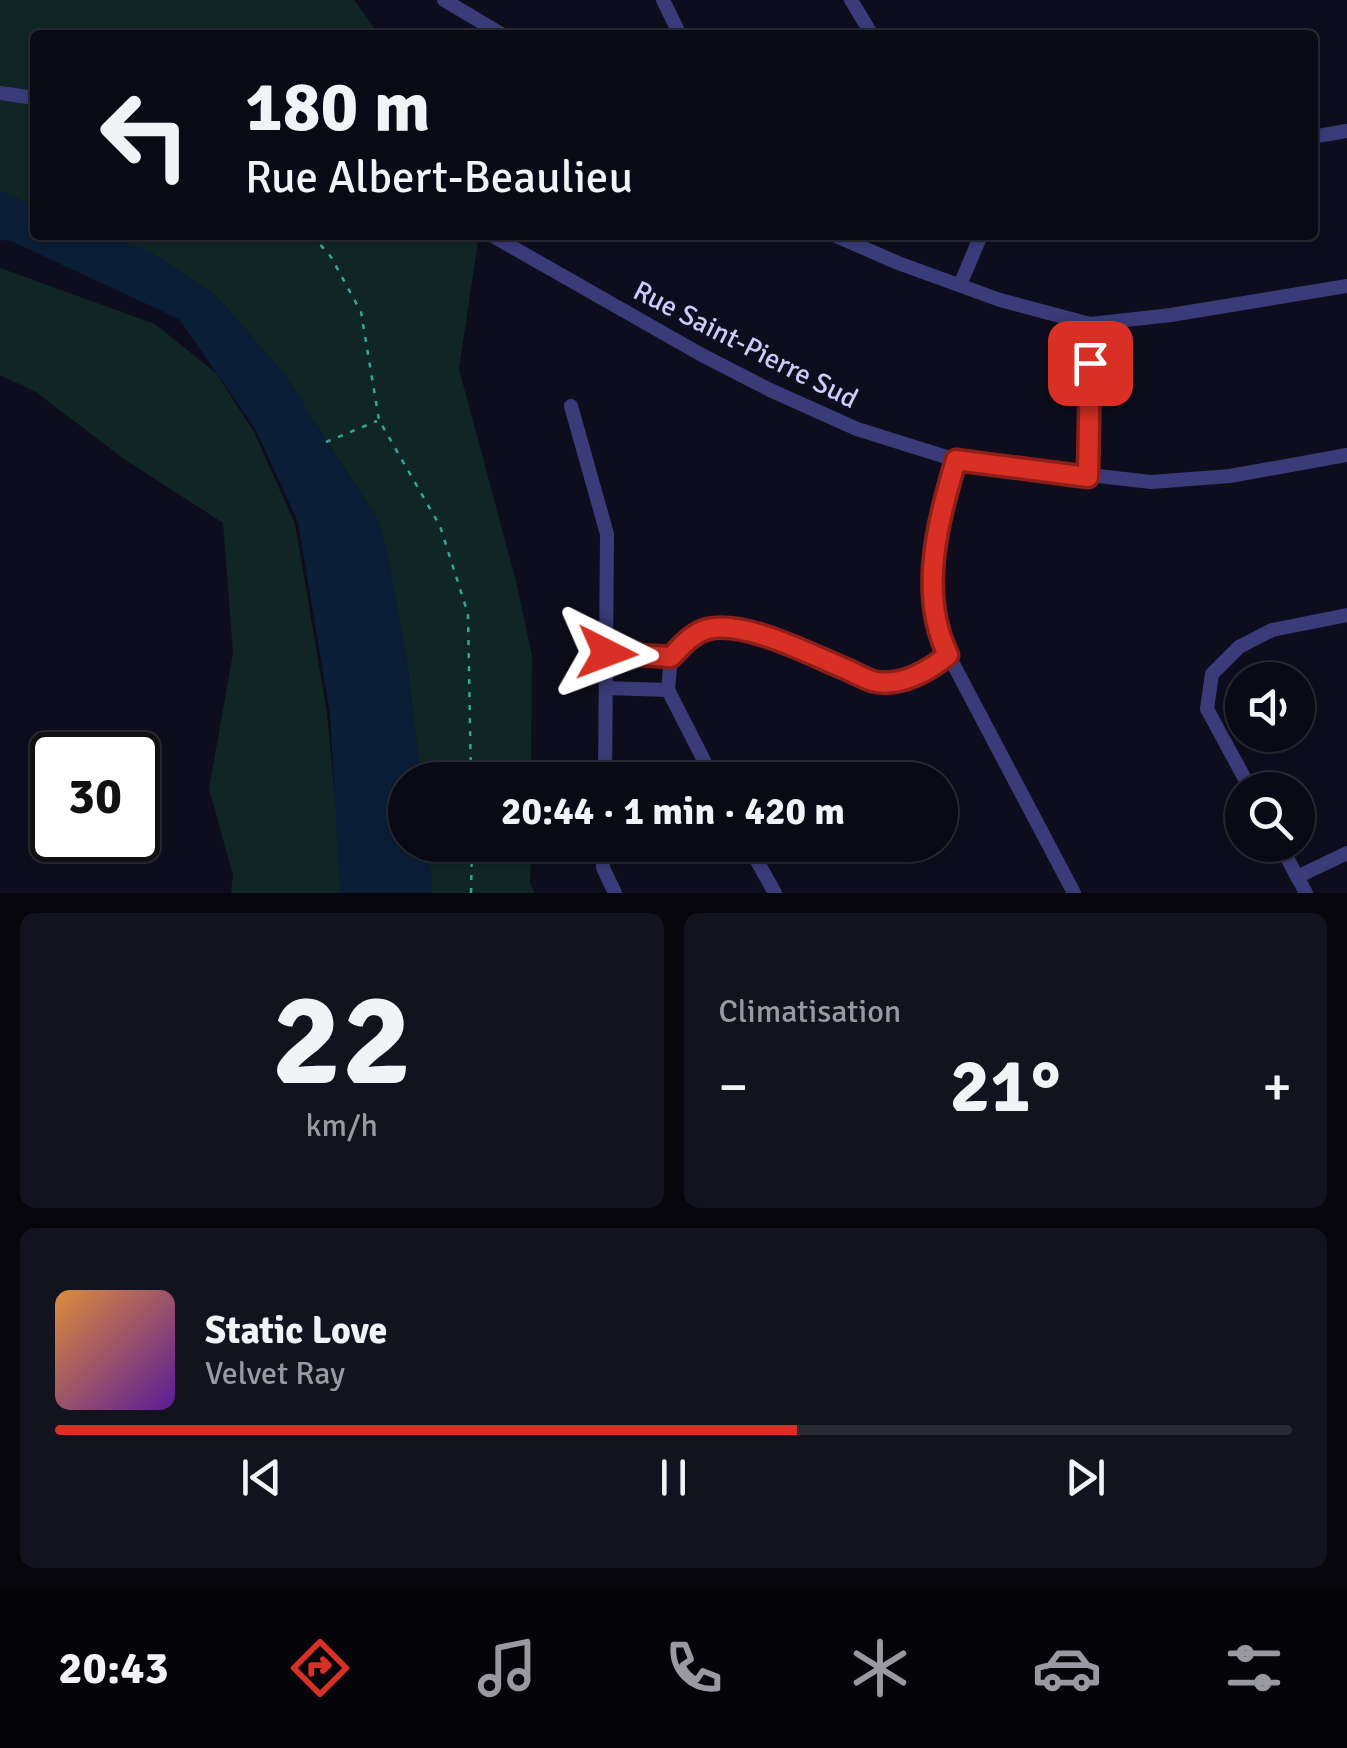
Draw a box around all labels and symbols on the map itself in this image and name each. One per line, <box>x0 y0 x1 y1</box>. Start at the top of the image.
street label: Rue Saint-Pierre Sud <box>628 274 863 416</box>
pin <box>1048 321 1133 406</box>
position arrow <box>555 601 659 705</box>
speed limit sign: 30 <box>30 732 160 862</box>

